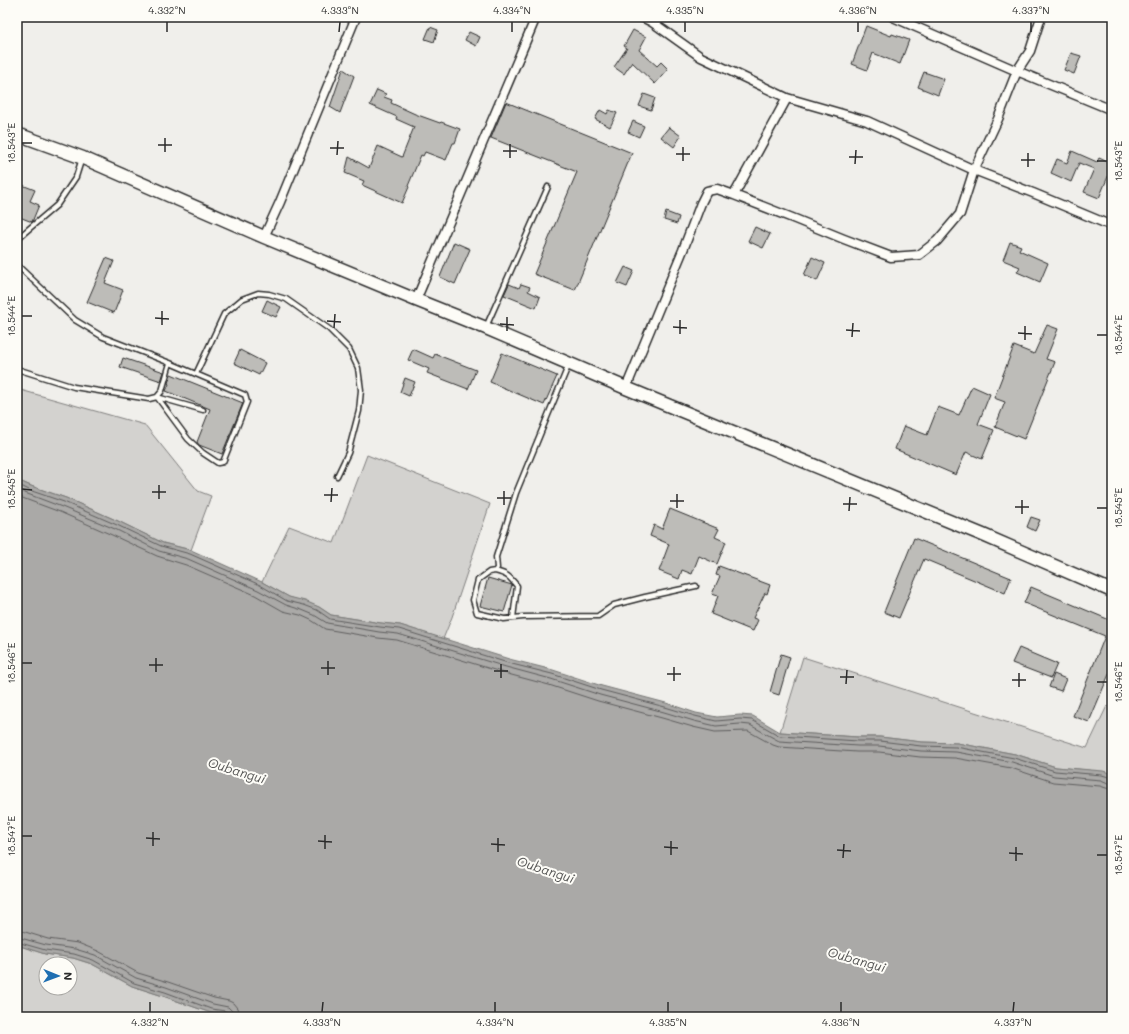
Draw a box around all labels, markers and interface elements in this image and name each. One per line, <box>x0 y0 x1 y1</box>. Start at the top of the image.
text: 4.332°N <box>148 3 186 17</box>
text: 4.333°N <box>321 3 359 17</box>
text: 4.334°N <box>493 3 531 17</box>
text: 4.335°N <box>666 3 704 17</box>
text: 4.336°N <box>839 3 877 17</box>
text: 4.337°N <box>1012 3 1050 17</box>
text: 18.543°E <box>4 122 18 163</box>
text: 18.543°E <box>1111 140 1125 181</box>
text: 18.544°E <box>4 295 18 336</box>
text: 18.544°E <box>1111 314 1125 355</box>
text: 18.545°E <box>4 468 18 509</box>
text: 18.545°E <box>1111 487 1125 528</box>
text: 18.546°E <box>4 642 18 683</box>
text: 18.546°E <box>1111 661 1125 702</box>
water label: Oubangui <box>206 753 268 787</box>
text: 18.547°E <box>4 816 18 856</box>
text: 18.547°E <box>1111 835 1125 875</box>
water label: Oubangui <box>515 852 577 886</box>
water label: Oubangui <box>826 943 888 975</box>
north arrow <box>38 956 78 996</box>
text: N <box>61 972 76 980</box>
text: 4.332°N <box>131 1015 169 1029</box>
text: 4.333°N <box>303 1015 341 1029</box>
text: 4.334°N <box>476 1015 514 1029</box>
text: 4.335°N <box>649 1015 687 1029</box>
text: 4.336°N <box>822 1015 860 1029</box>
text: 4.337°N <box>994 1015 1032 1029</box>

